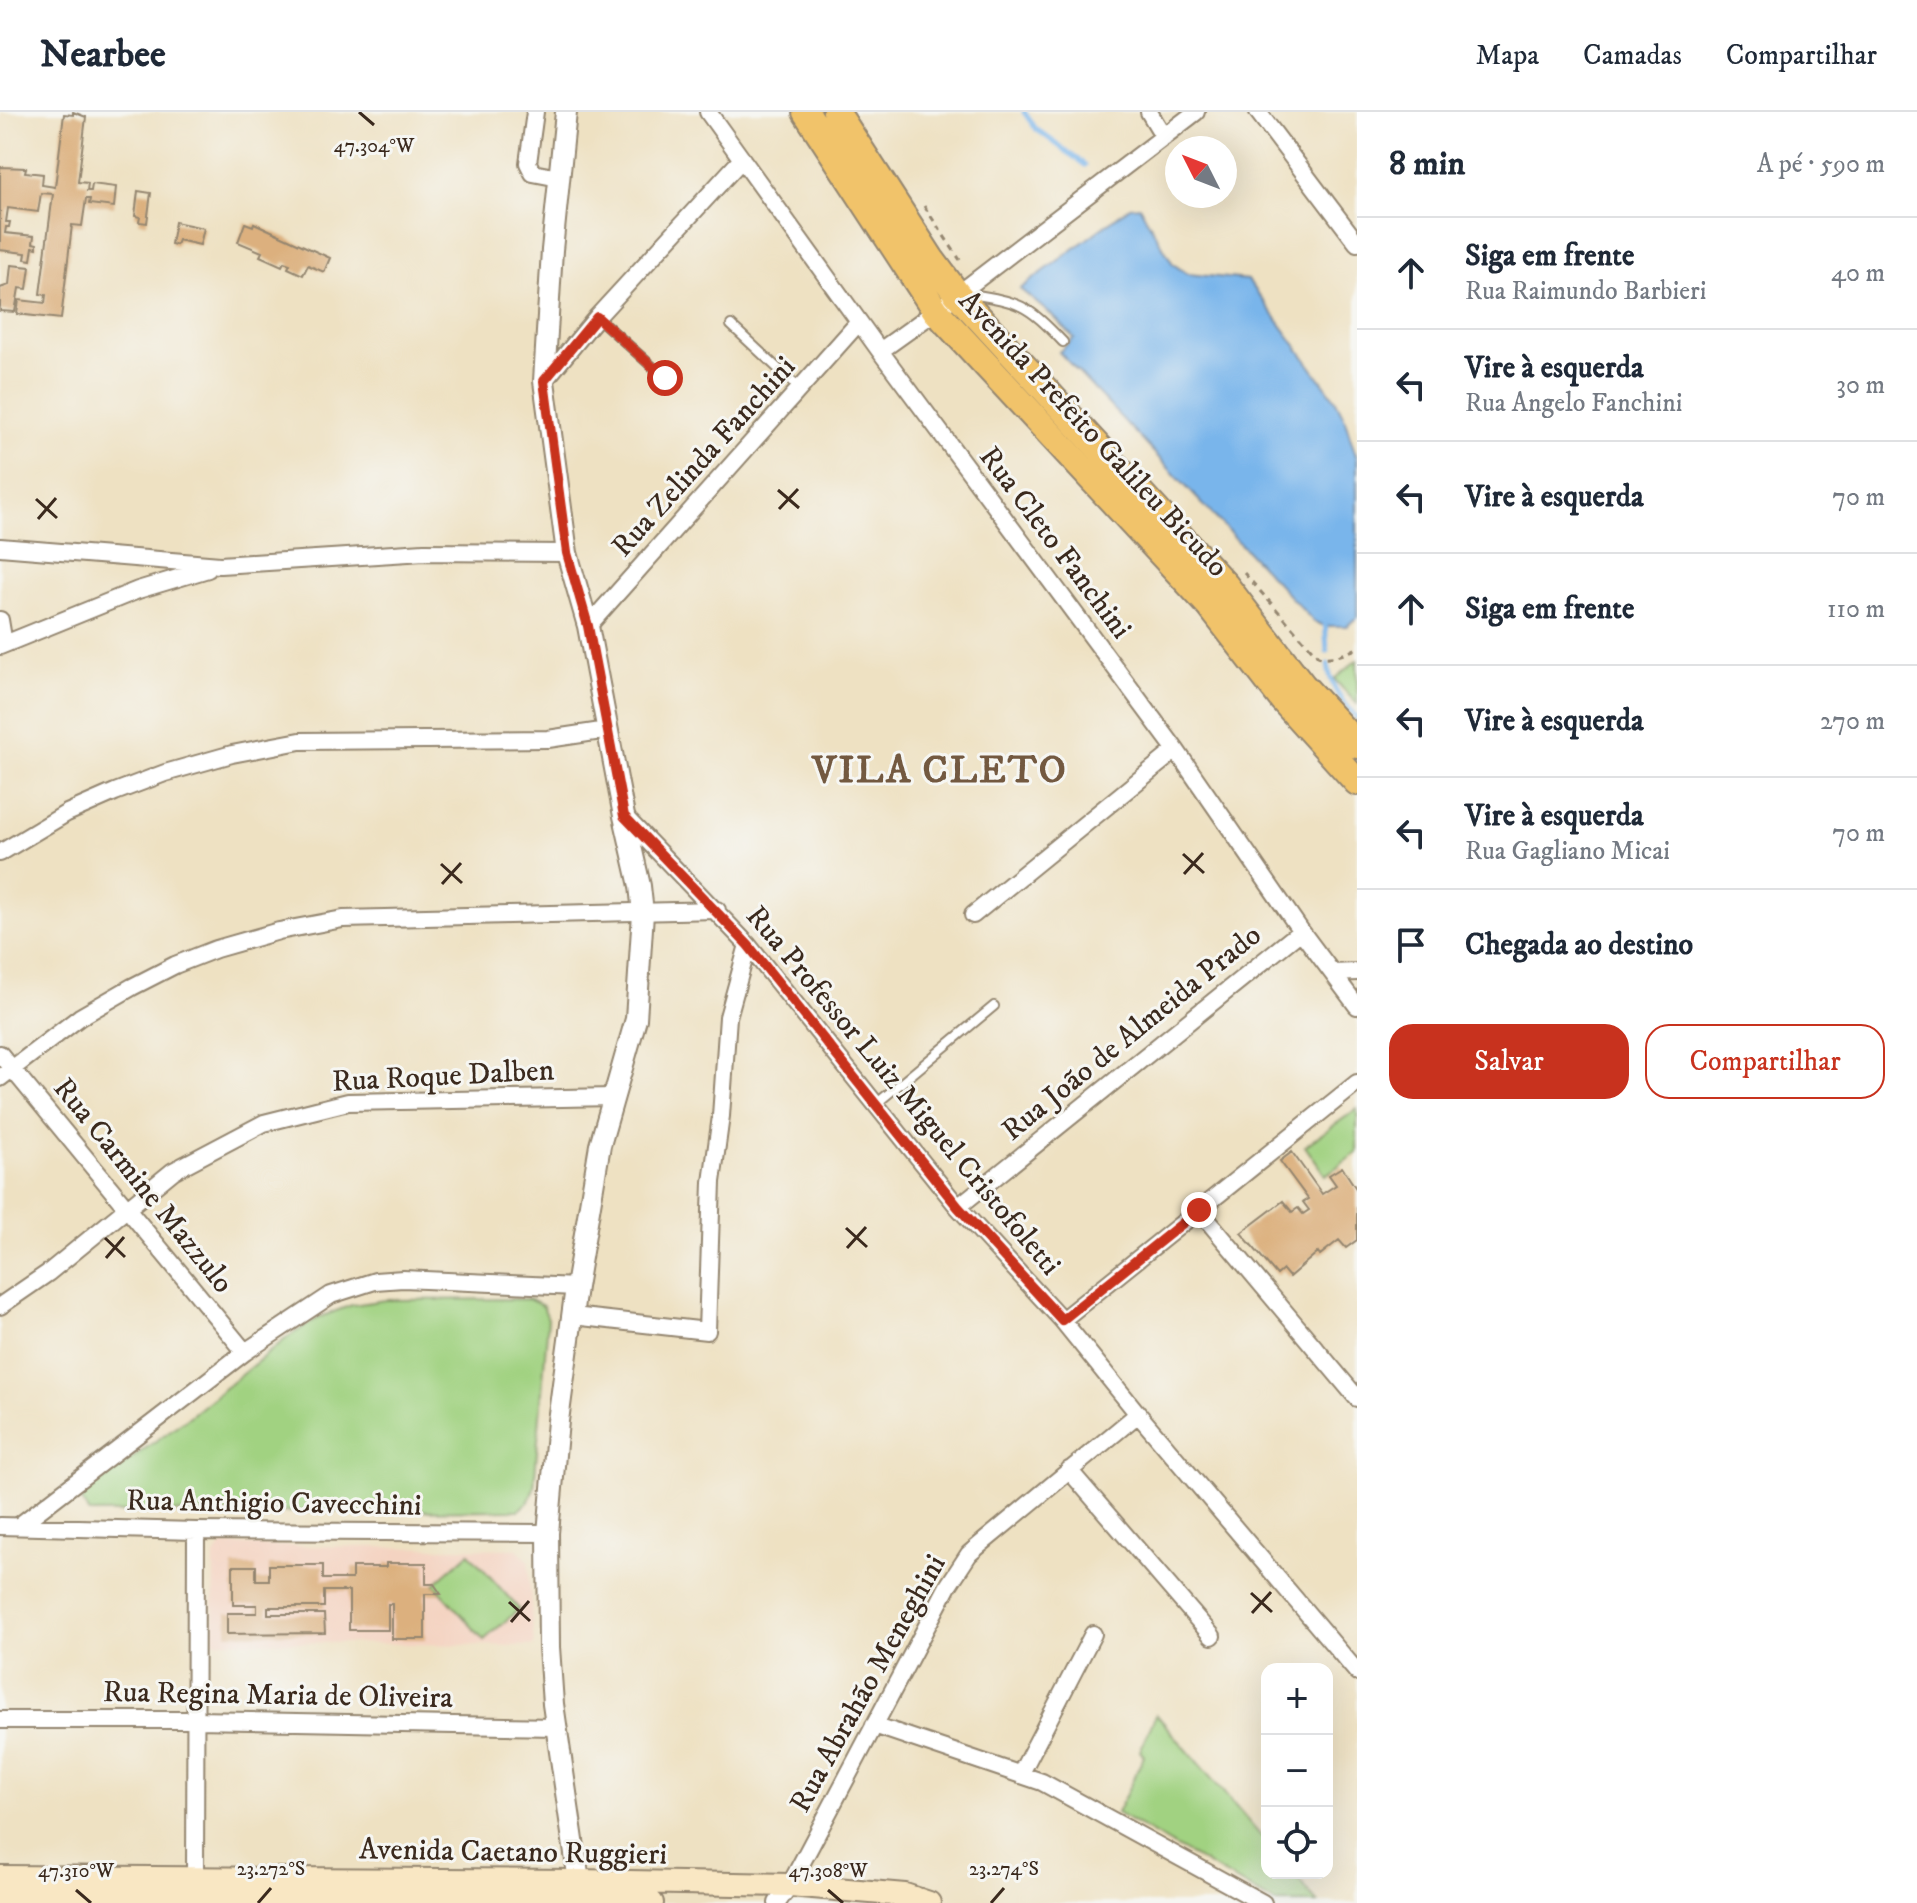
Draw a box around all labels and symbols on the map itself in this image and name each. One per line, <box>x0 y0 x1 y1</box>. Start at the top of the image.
text: 47.304°W <box>334 134 415 159</box>
north arrow <box>1165 136 1237 208</box>
street label: Avenida Prefeito Galileu Bicudo <box>950 283 1236 585</box>
street label: Rua Zelinda Fanchini <box>604 349 804 565</box>
route start <box>647 360 683 396</box>
street label: Rua Cleto Fanchini <box>970 439 1139 646</box>
district label: VILA CLETO <box>810 747 1068 795</box>
street label: Rua Professor Luiz Miguel Cristofoletti <box>737 899 1068 1283</box>
street label: Rua João de Almeida Prado <box>995 917 1269 1149</box>
street label: Rua Roque Dalben <box>331 1052 555 1101</box>
street label: Rua Carmine Mazzulo <box>45 1071 241 1301</box>
route end <box>1181 1192 1217 1228</box>
street label: Rua Anthigio Cavecchini <box>126 1482 422 1525</box>
street label: Rua Abrahão Meneghini <box>782 1548 955 1819</box>
street label: Rua Regina Maria de Oliveira <box>103 1674 454 1717</box>
street label: Avenida Caetano Ruggieri <box>358 1831 667 1874</box>
text: 23.272°S <box>237 1857 305 1882</box>
text: 23.274°S <box>969 1857 1039 1882</box>
text: 47.310°W <box>38 1859 115 1884</box>
text: 47.308°W <box>789 1859 868 1884</box>

